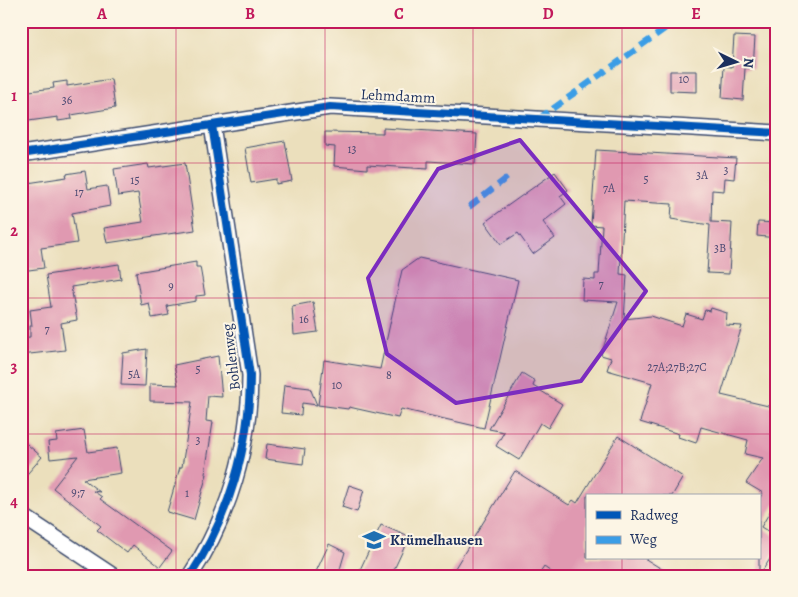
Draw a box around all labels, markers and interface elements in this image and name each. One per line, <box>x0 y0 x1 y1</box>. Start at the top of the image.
text: A <box>96 3 108 25</box>
text: B <box>245 3 255 25</box>
text: C <box>394 3 404 25</box>
text: D <box>542 3 554 25</box>
text: E <box>691 3 701 25</box>
north arrow <box>710 38 760 88</box>
text: N <box>739 57 758 69</box>
house number: 10 <box>679 71 689 87</box>
street label: Lehmdamm <box>360 84 436 108</box>
text: 1 <box>11 85 17 107</box>
house number: 36 <box>62 92 73 108</box>
house number: 13 <box>347 141 357 157</box>
house number: 3 <box>724 162 729 178</box>
house number: 3A <box>696 167 709 183</box>
house number: 5 <box>643 171 649 187</box>
house number: 15 <box>130 172 140 188</box>
house number: 7A <box>603 180 616 196</box>
house number: 17 <box>74 184 85 200</box>
text: 2 <box>10 220 18 242</box>
house number: 3B <box>714 240 726 256</box>
house number: 7 <box>598 276 604 292</box>
house number: 9 <box>168 278 174 294</box>
house number: 16 <box>299 311 309 327</box>
house number: 7 <box>44 321 50 337</box>
street label: Bohlenweg <box>217 322 245 391</box>
text: 3 <box>11 356 18 378</box>
house number: 27A;27B;27C <box>647 359 707 375</box>
house number: 5 <box>195 361 201 377</box>
house number: 5A <box>128 366 141 382</box>
house number: 8 <box>386 367 392 383</box>
house number: 10 <box>332 377 342 393</box>
house number: 3 <box>196 432 201 448</box>
house number: 9;7 <box>71 484 86 500</box>
house number: 1 <box>185 485 189 501</box>
text: 4 <box>10 491 18 513</box>
legend <box>586 494 760 560</box>
text: Radweg <box>630 505 679 525</box>
school or university icon: Krümelhausen <box>361 527 387 553</box>
text: Weg <box>629 529 657 549</box>
place label: Krümelhausen <box>390 530 483 550</box>

